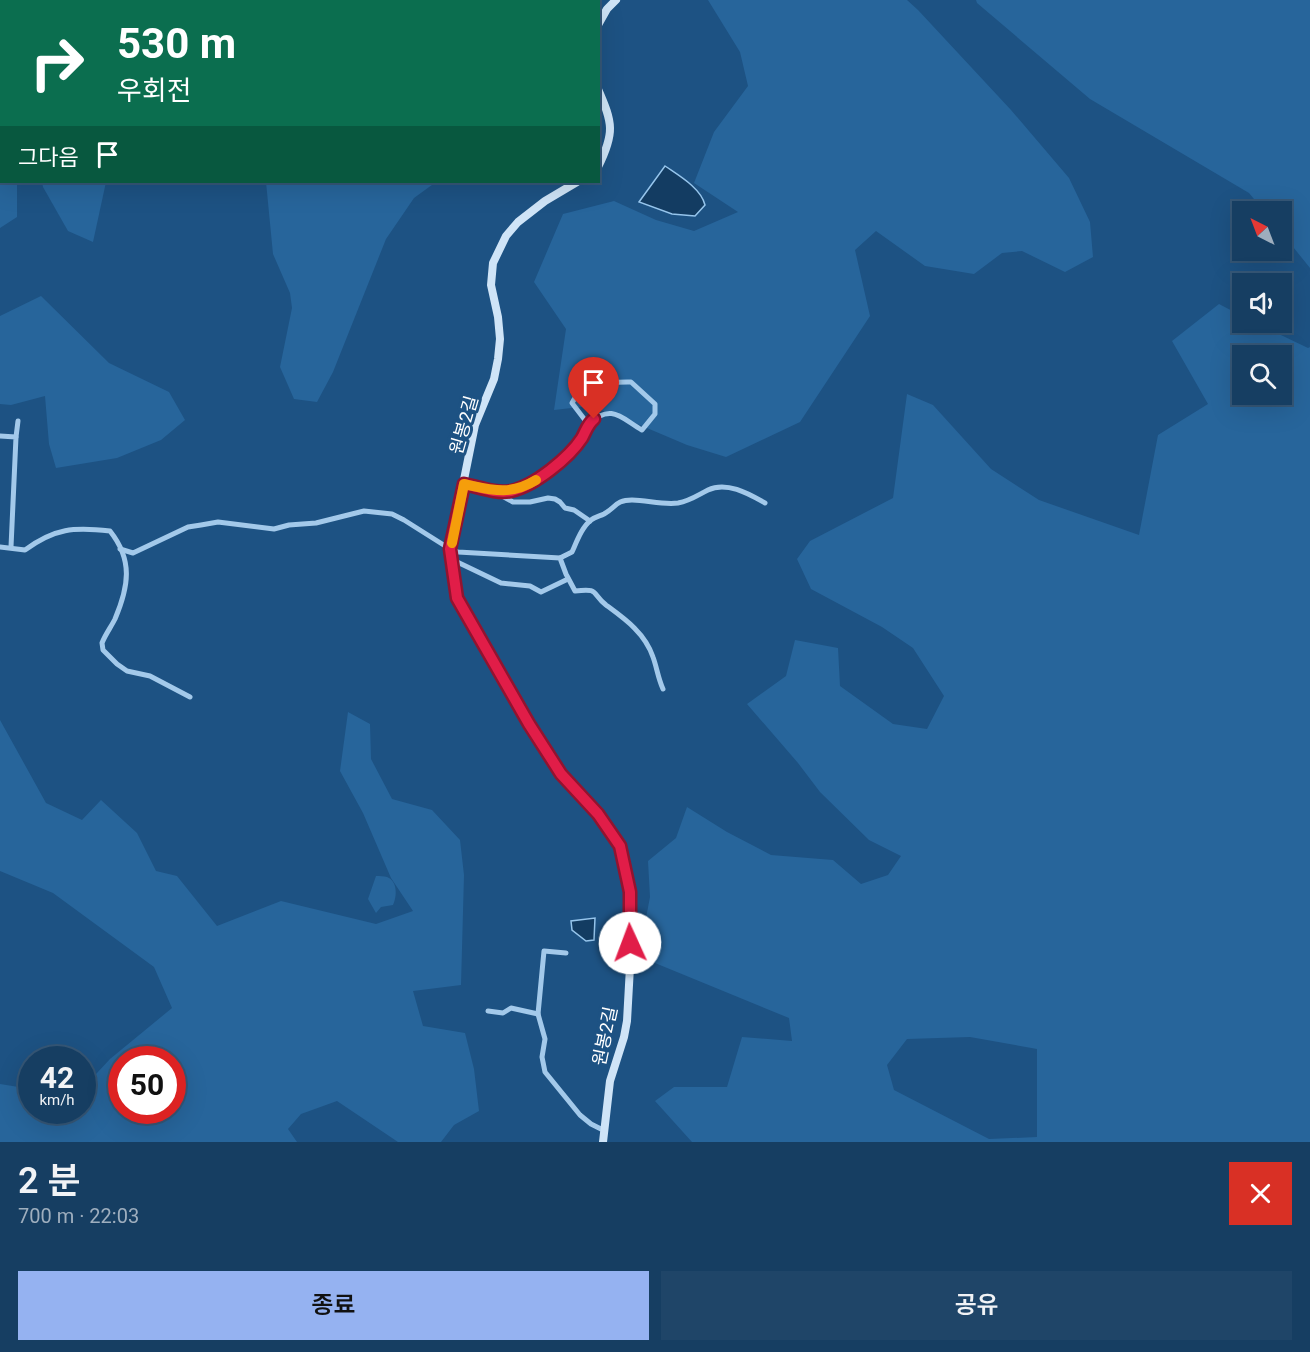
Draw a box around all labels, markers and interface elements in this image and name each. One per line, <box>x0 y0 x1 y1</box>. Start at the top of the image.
text: 530 m <box>117 19 236 68</box>
icon: right <box>18 24 96 102</box>
text: 우회전 <box>117 75 192 107</box>
icon: arrive <box>91 138 124 171</box>
text: 그다음 <box>18 145 79 170</box>
north arrow <box>1232 201 1292 261</box>
map controls <box>1232 201 1292 405</box>
button: sound <box>1232 273 1292 333</box>
button: search <box>1232 345 1292 405</box>
pin <box>568 357 619 419</box>
icon: arrive <box>577 366 610 399</box>
street label: 원봉2길 <box>445 393 482 456</box>
position arrow <box>598 911 662 975</box>
street label: 원봉2길 <box>588 1004 621 1067</box>
speed limit sign: 50 <box>108 1046 186 1124</box>
text: 42 <box>40 1060 74 1095</box>
text: km/h <box>39 1091 75 1109</box>
text: 2 분 <box>18 1160 81 1202</box>
button: close <box>1229 1162 1292 1225</box>
text: 700 m · 22:03 <box>18 1204 139 1228</box>
button: 종료 <box>18 1271 649 1340</box>
button: 공유 <box>661 1271 1292 1340</box>

